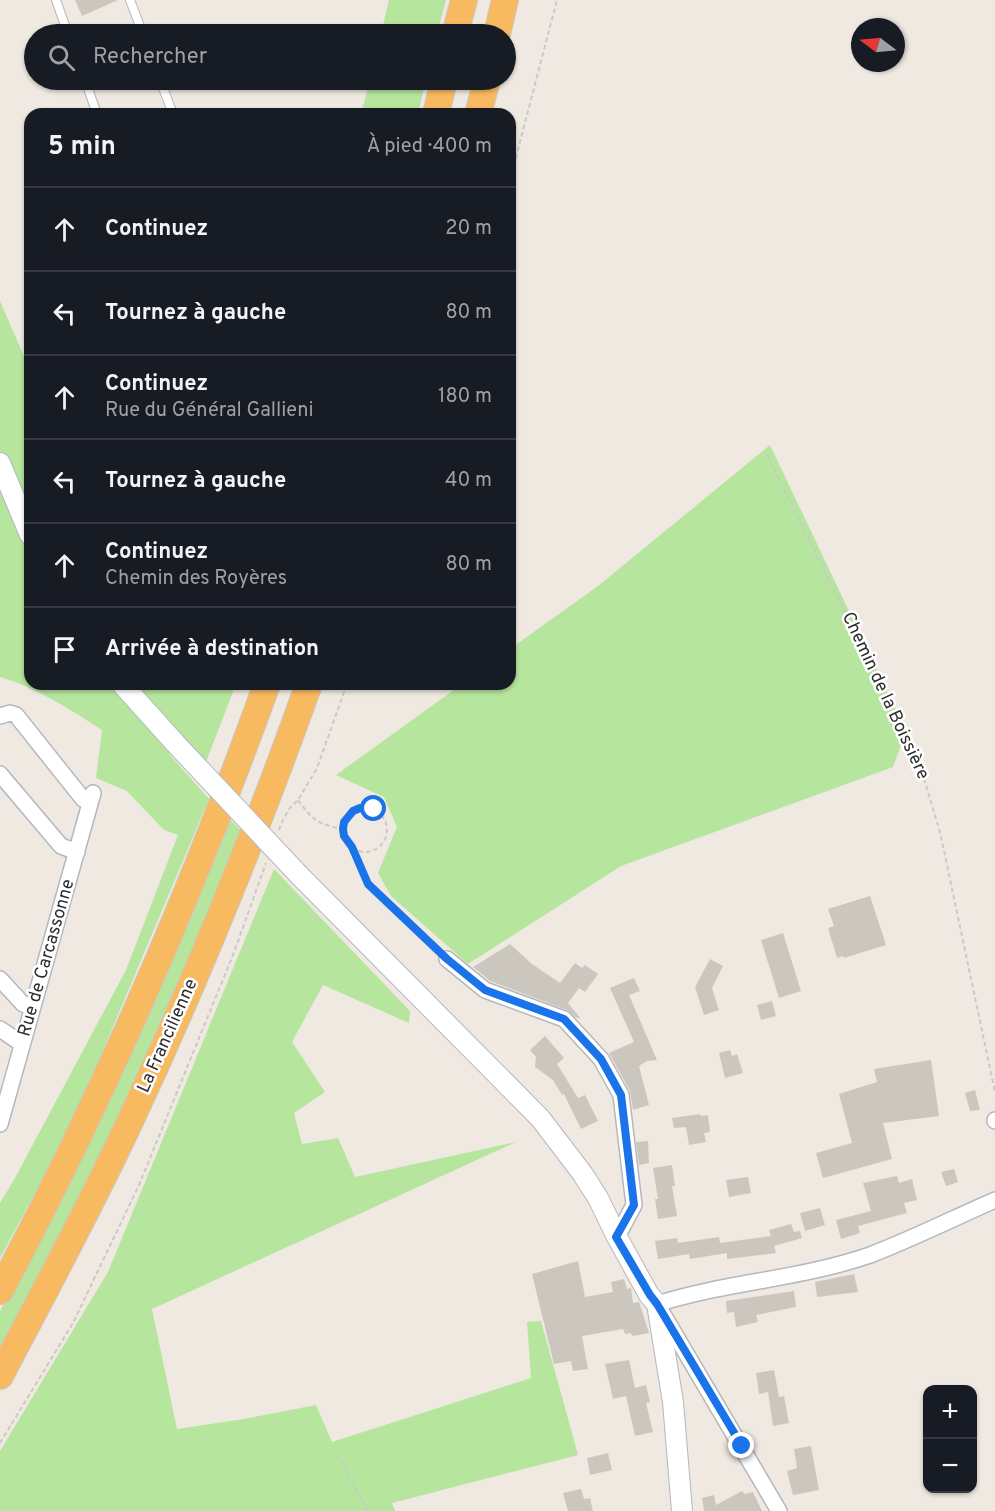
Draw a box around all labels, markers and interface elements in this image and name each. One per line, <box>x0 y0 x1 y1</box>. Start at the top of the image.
north arrow <box>851 18 905 72</box>
search box <box>24 24 516 90</box>
icon: search <box>45 41 78 74</box>
text: Rechercher <box>93 44 207 71</box>
text: 5 min <box>48 131 116 164</box>
text: À pied · 400 m <box>367 134 492 160</box>
icon: ahead <box>48 213 81 246</box>
text: Continuez <box>105 216 208 243</box>
text: 20 m <box>445 216 492 242</box>
icon: left <box>48 297 81 330</box>
text: Tournez à gauche <box>105 300 286 327</box>
text: 80 m <box>446 300 492 326</box>
text: Continuez <box>105 371 208 398</box>
icon: ahead <box>48 381 81 414</box>
text: 180 m <box>438 384 492 410</box>
text: Rue du Général Gallieni <box>105 398 314 424</box>
icon: left <box>48 465 81 498</box>
text: Tournez à gauche <box>105 468 286 495</box>
text: 40 m <box>445 468 492 494</box>
text: Continuez <box>105 539 208 566</box>
icon: ahead <box>48 549 81 582</box>
text: 80 m <box>446 552 492 578</box>
text: Chemin des Royères <box>105 566 287 592</box>
street label: Chemin de la Boissière <box>836 608 934 784</box>
icon: arrive <box>48 633 81 666</box>
text: Arrivée à destination <box>105 636 319 663</box>
route start <box>360 795 386 821</box>
street label: Rue de Carcassonne <box>13 876 81 1040</box>
street label: La Francilienne <box>133 975 203 1097</box>
map controls <box>923 1385 977 1493</box>
button: + <box>923 1385 977 1439</box>
route end <box>728 1432 754 1458</box>
button: − <box>923 1439 977 1493</box>

